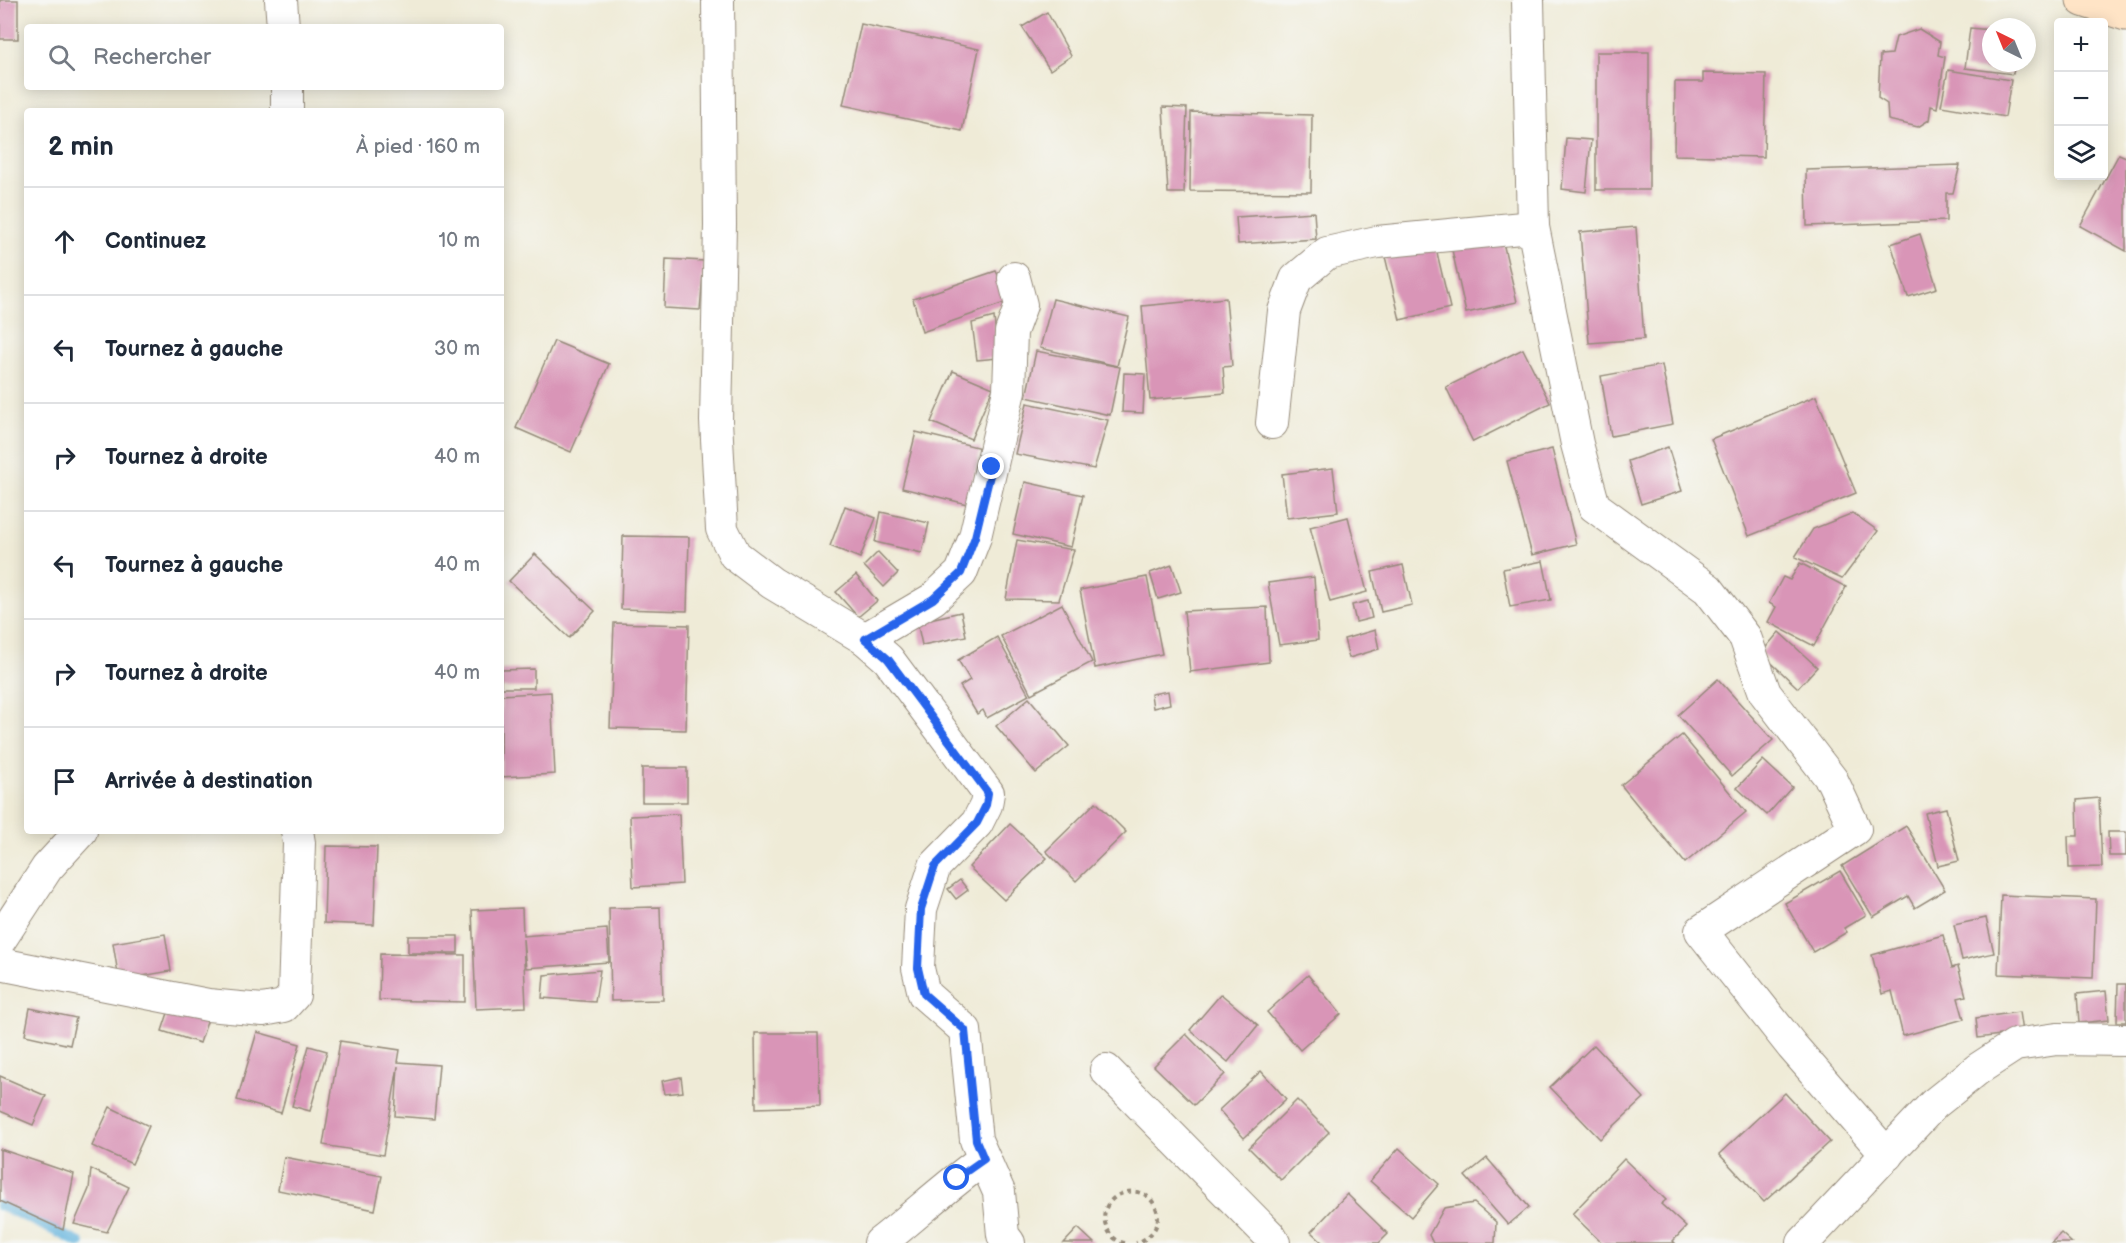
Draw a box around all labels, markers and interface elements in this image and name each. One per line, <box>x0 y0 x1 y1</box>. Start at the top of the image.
north arrow <box>1982 18 2036 72</box>
map controls <box>2054 18 2108 180</box>
button: + <box>2054 18 2108 72</box>
search box <box>24 24 504 90</box>
icon: search <box>45 41 78 74</box>
text: Rechercher <box>93 44 211 71</box>
button: − <box>2054 72 2108 126</box>
button: layers <box>2054 126 2108 180</box>
text: 2 min <box>48 132 114 163</box>
text: À pied · 160 m <box>356 135 480 159</box>
icon: ahead <box>48 225 81 258</box>
text: Continuez <box>105 228 206 255</box>
text: 10 m <box>439 229 480 253</box>
icon: left <box>48 333 81 366</box>
text: Tournez à gauche <box>105 336 283 363</box>
text: 30 m <box>434 337 480 361</box>
icon: right <box>48 441 81 474</box>
text: Tournez à droite <box>105 444 268 471</box>
text: 40 m <box>434 445 480 469</box>
route end <box>978 453 1004 479</box>
icon: left <box>48 549 81 582</box>
text: Tournez à gauche <box>105 552 283 579</box>
text: 40 m <box>434 553 480 577</box>
icon: right <box>48 657 81 690</box>
text: Tournez à droite <box>105 660 268 687</box>
text: 40 m <box>434 661 480 685</box>
icon: arrive <box>48 765 81 798</box>
text: Arrivée à destination <box>105 768 313 795</box>
route start <box>943 1164 969 1190</box>

